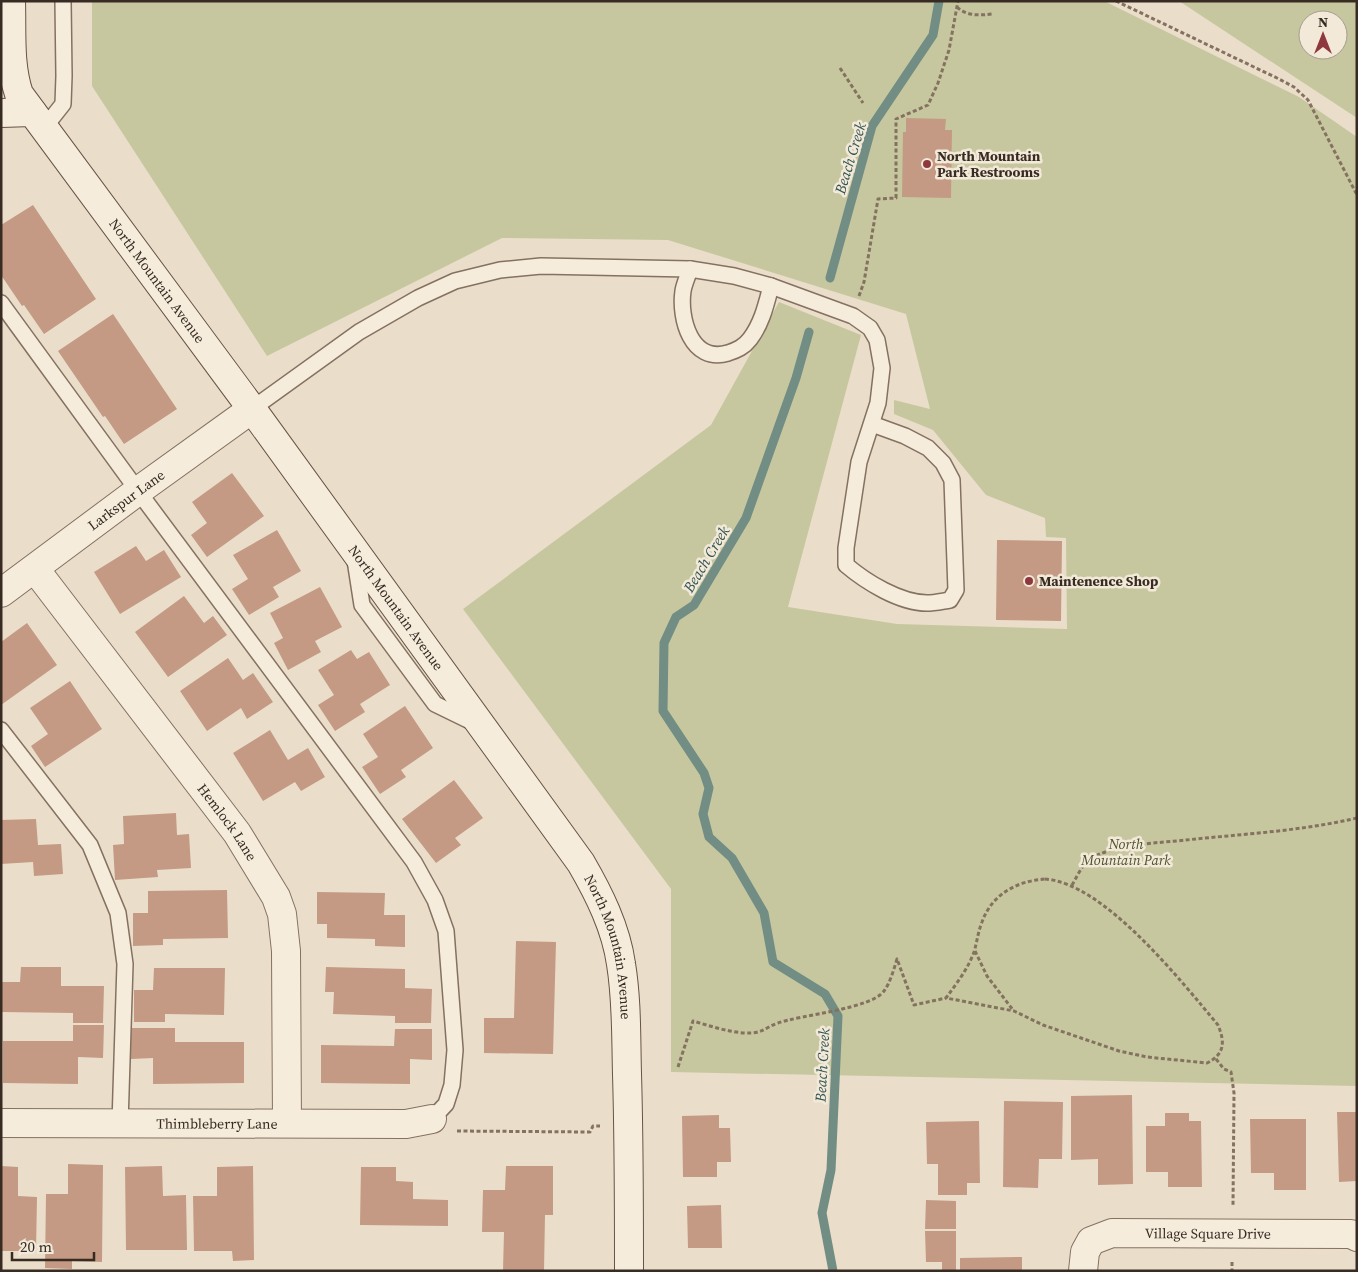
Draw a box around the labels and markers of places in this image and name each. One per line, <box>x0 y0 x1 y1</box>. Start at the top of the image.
place label: North Mountain Park Restrooms <box>937 146 1041 182</box>
marker: North Mountain Park Restrooms <box>921 158 933 170</box>
place label: Maintenence Shop <box>1039 571 1159 591</box>
marker: Maintenence Shop <box>1023 575 1035 587</box>

